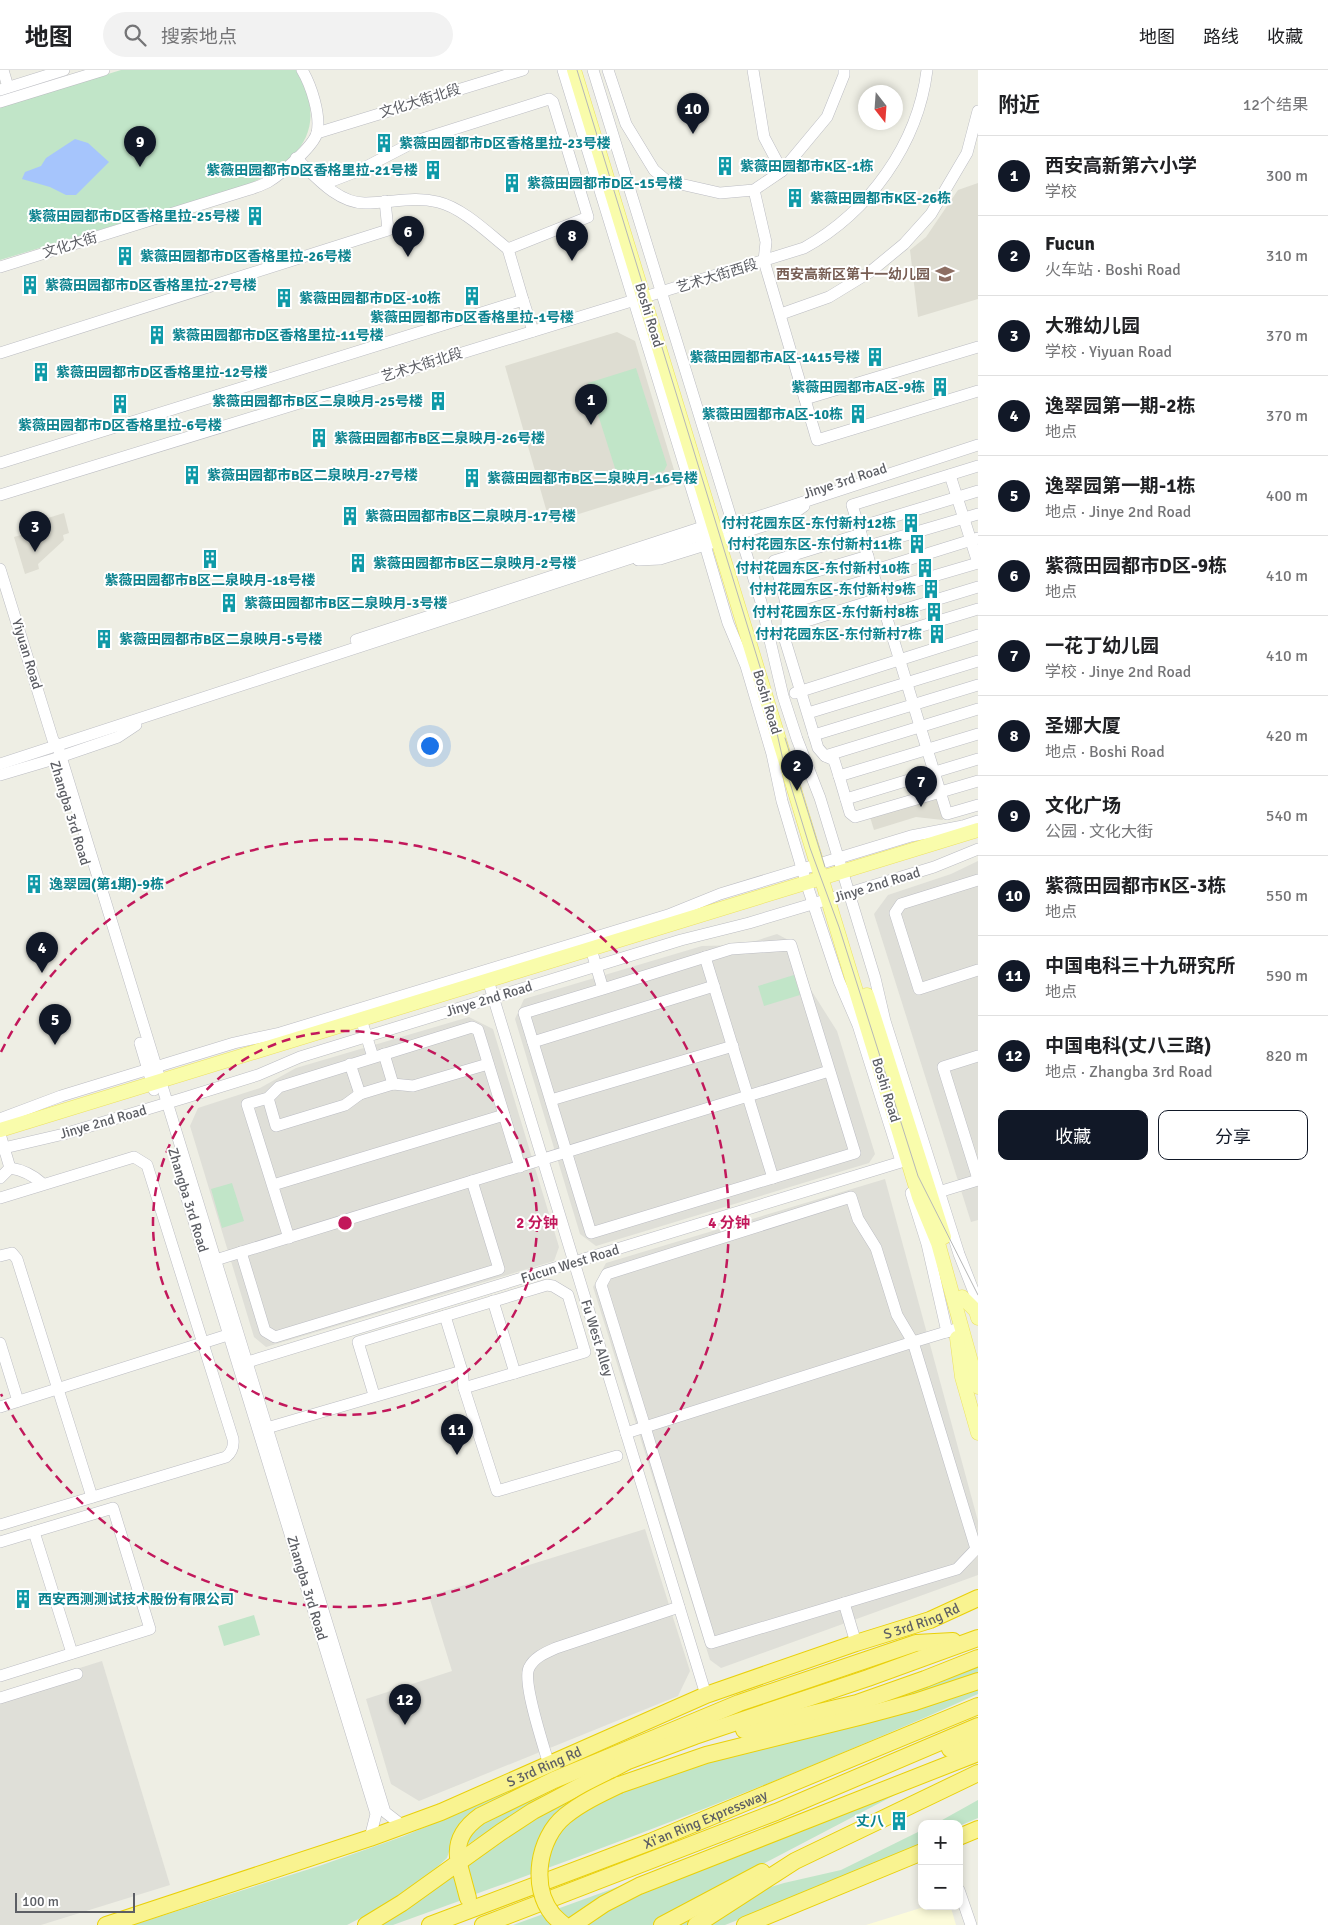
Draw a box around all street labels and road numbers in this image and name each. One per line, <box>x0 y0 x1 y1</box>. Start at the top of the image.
street label: 文化大街北段 <box>377 81 463 121</box>
street label: 文化大街 <box>41 229 99 261</box>
street label: 艺术大街西段 <box>674 256 760 296</box>
street label: Boshi Road <box>631 281 667 349</box>
street label: 艺术大街北段 <box>379 345 465 385</box>
street label: Jinye 3rd Road <box>801 459 889 503</box>
street label: Yiyuan Road <box>8 617 46 691</box>
street label: Boshi Road <box>749 668 785 736</box>
street label: Zhangba 3rd Road <box>46 759 94 867</box>
street label: Jinye 2nd Road <box>832 864 922 906</box>
street label: Jinye 2nd Road <box>444 978 534 1020</box>
street label: Boshi Road <box>868 1056 904 1124</box>
street label: Jinye 2nd Road <box>58 1101 148 1143</box>
street label: Zhangba 3rd Road <box>164 1146 212 1254</box>
street label: Fucun West Road <box>519 1241 621 1287</box>
street label: Fu West Alley <box>577 1297 617 1379</box>
street label: Zhangba 3rd Road <box>283 1534 331 1642</box>
street label: S 3rd Ring Rd <box>881 1599 962 1643</box>
street label: S 3rd Ring Rd <box>504 1743 584 1791</box>
street label: Xi'an Ring Expressway <box>641 1786 770 1852</box>

